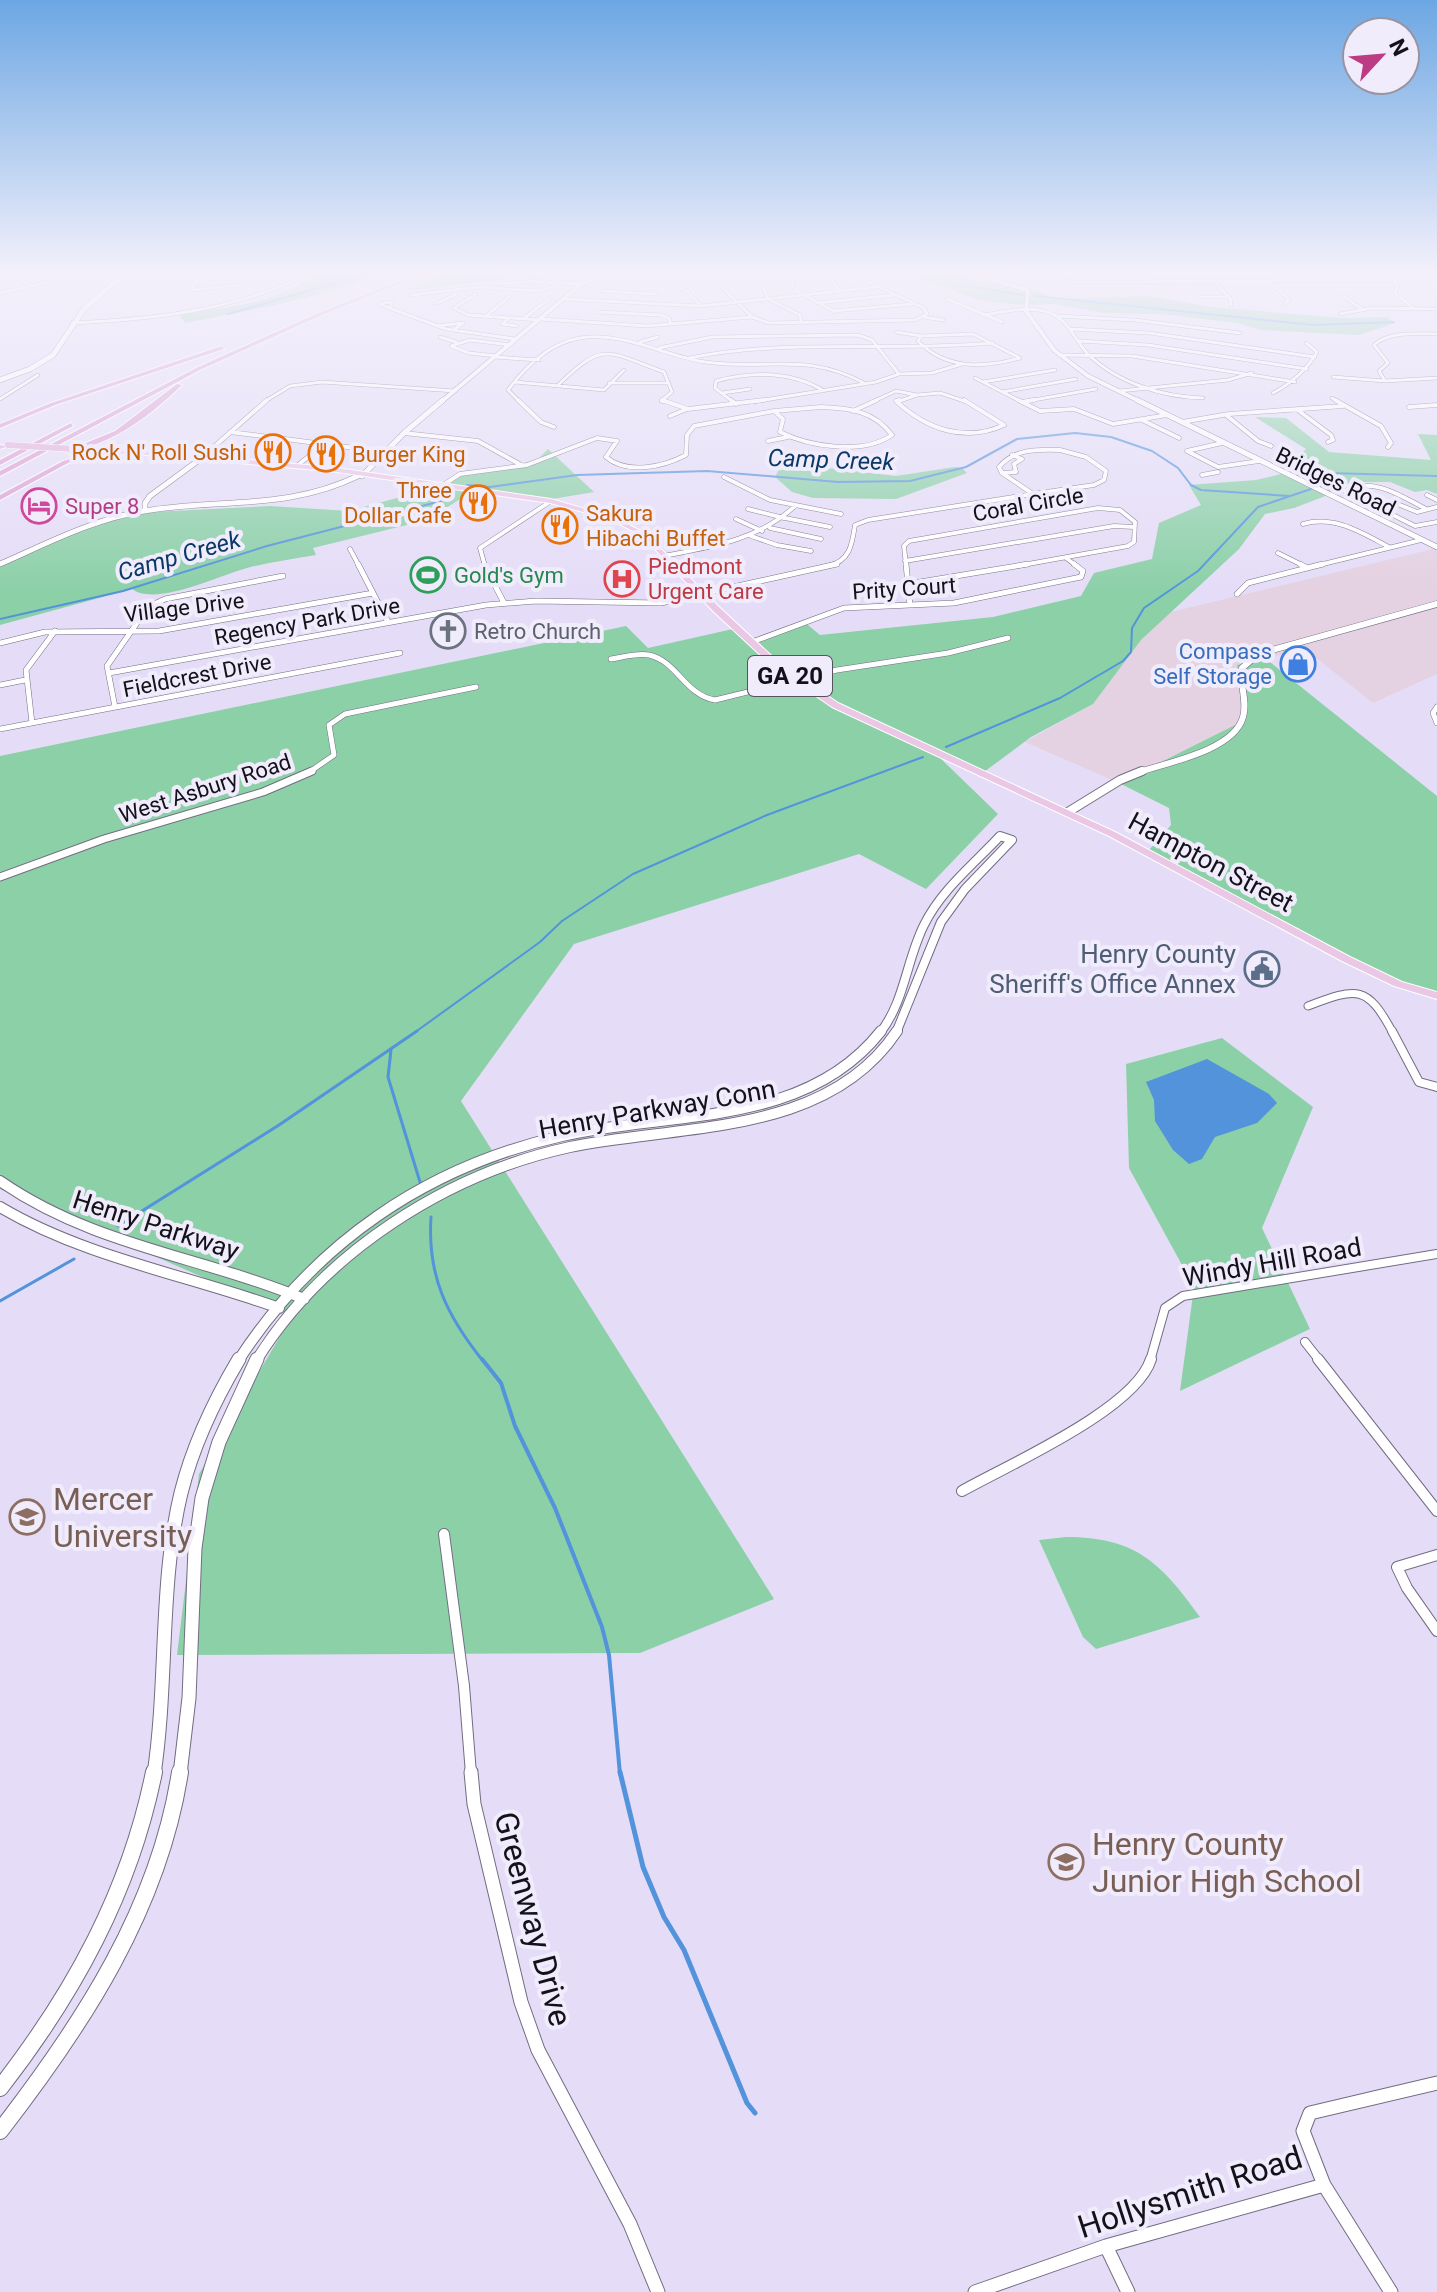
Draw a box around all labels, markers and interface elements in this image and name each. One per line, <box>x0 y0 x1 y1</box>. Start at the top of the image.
north arrow <box>1341 16 1421 96</box>
text: N <box>1384 35 1413 60</box>
restaurant icon: Rock N' Roll Sushi <box>254 433 292 471</box>
restaurant icon: Burger King <box>307 435 345 473</box>
place label: Rock N' Roll Sushi <box>72 440 247 465</box>
place label: Burger King <box>352 442 466 467</box>
street label: Bridges Road <box>1272 442 1400 521</box>
water label: Camp Creek <box>767 444 896 476</box>
place label: Three Dollar Cafe <box>344 478 452 528</box>
street label: Coral Circle <box>971 482 1085 527</box>
restaurant icon: Three Dollar Cafe <box>459 484 497 522</box>
hotel icon: Super 8 <box>20 487 58 525</box>
place label: Super 8 <box>65 494 140 519</box>
place label: Sakura Hibachi Buffet <box>586 501 726 551</box>
restaurant icon: Sakura Hibachi Buffet <box>541 507 579 545</box>
water label: Camp Creek <box>114 525 245 587</box>
place label: Piedmont Urgent Care <box>648 554 764 604</box>
sports icon: Gold's Gym <box>409 556 447 594</box>
hospital icon: Piedmont Urgent Care <box>603 560 641 598</box>
place label: Gold's Gym <box>454 563 564 588</box>
street label: Prity Court <box>851 572 957 605</box>
street label: Village Drive <box>123 588 246 627</box>
street label: Regency Park Drive <box>212 593 402 650</box>
church icon: Retro Church <box>429 612 467 650</box>
place label: Retro Church <box>474 619 601 644</box>
place label: Compass Self Storage <box>1153 639 1272 689</box>
shop icon: Compass Self Storage <box>1279 645 1317 683</box>
street label: Fieldcrest Drive <box>121 649 274 702</box>
road number: GA 20 <box>748 656 832 696</box>
street label: West Asbury Road <box>116 749 294 828</box>
street label: Hampton Street <box>1123 806 1299 918</box>
place label: Henry County Sheriff's Office Annex <box>989 939 1236 999</box>
public building icon: Henry County Sheriff's Office Annex <box>1243 950 1281 988</box>
street label: Henry Parkway Conn <box>536 1073 778 1145</box>
street label: Henry Parkway <box>69 1184 243 1266</box>
street label: Windy Hill Road <box>1180 1232 1364 1292</box>
place label: Mercer University <box>53 1480 192 1555</box>
school or university icon: Mercer University <box>8 1498 46 1536</box>
street label: Greenway Drive <box>486 1808 580 2030</box>
place label: Henry County Junior High School <box>1092 1825 1362 1900</box>
school or university icon: Henry County Junior High School <box>1047 1843 1085 1881</box>
street label: Hollysmith Road <box>1073 2138 1307 2246</box>

